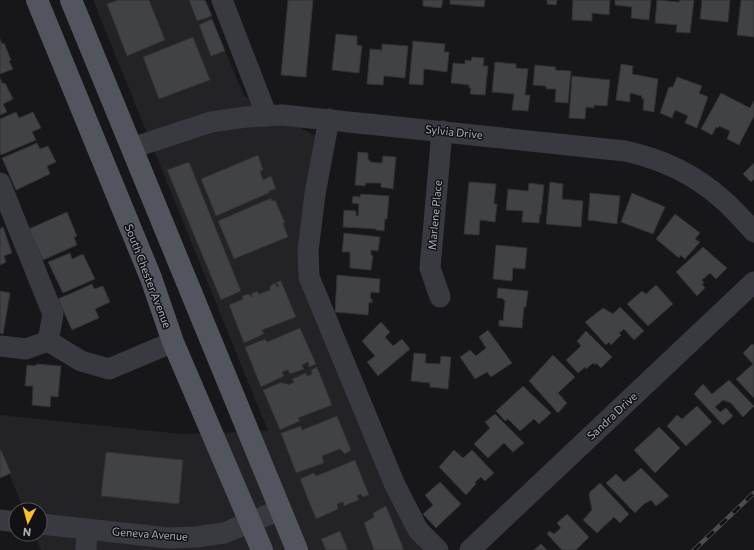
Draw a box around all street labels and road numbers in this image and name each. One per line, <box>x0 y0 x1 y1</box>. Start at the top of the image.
street label: Sylvia Drive <box>425 122 484 141</box>
street label: Marlene Place <box>425 179 444 250</box>
street label: South Chester Avenue <box>123 222 174 330</box>
street label: Sandra Drive <box>584 389 639 442</box>
street label: Geneva Avenue <box>112 524 189 543</box>

